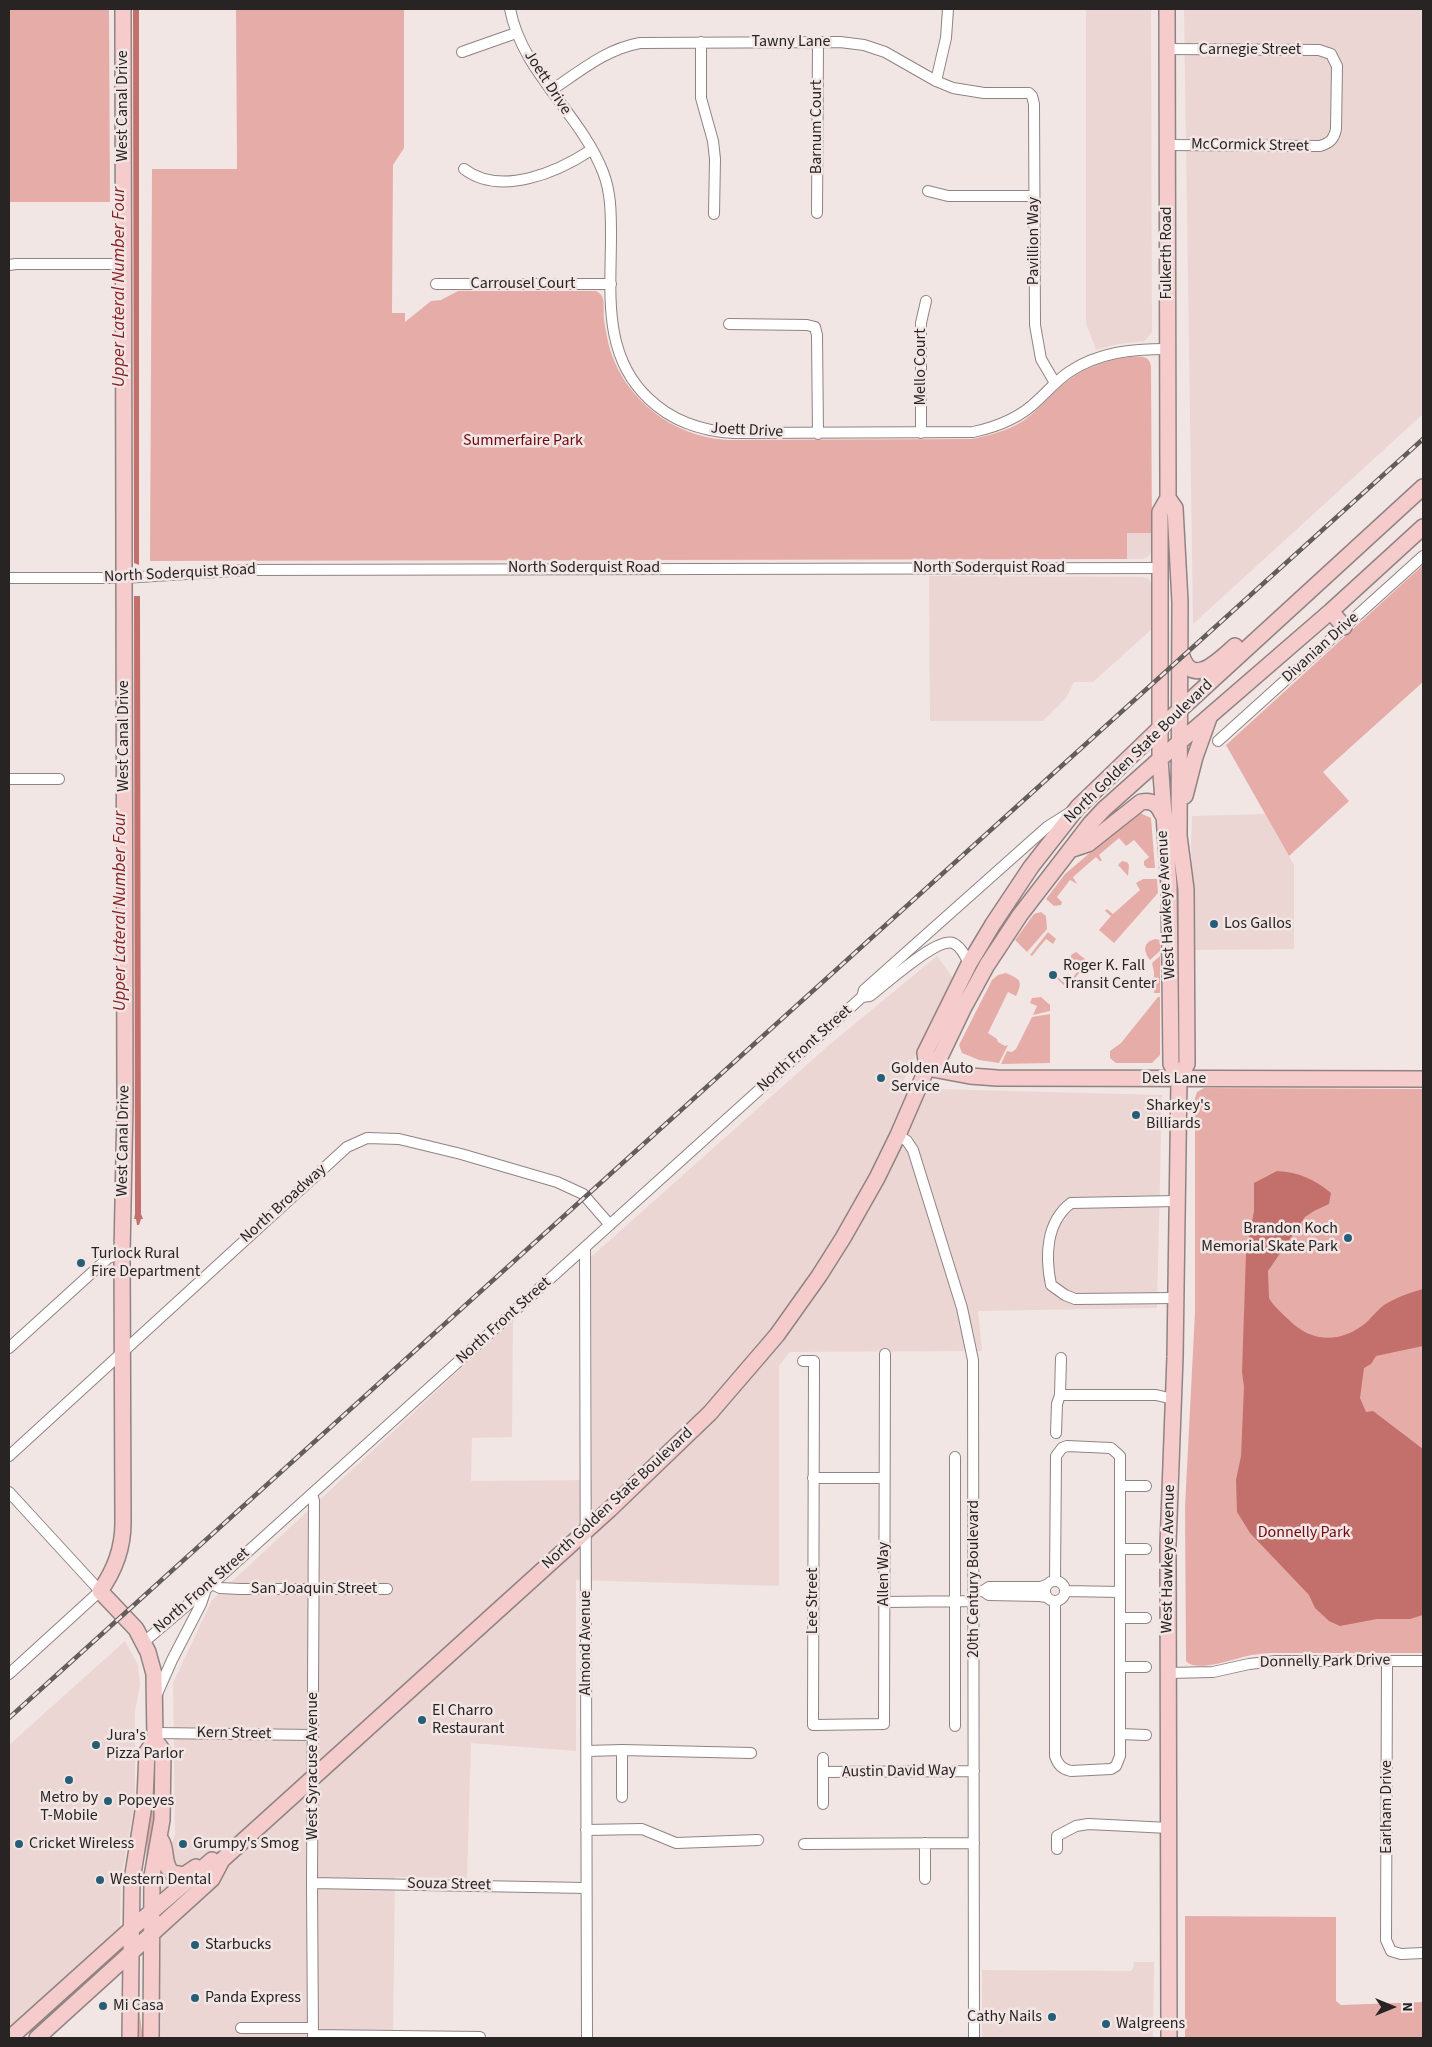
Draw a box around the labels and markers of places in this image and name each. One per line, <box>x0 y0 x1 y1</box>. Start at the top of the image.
place label: Los Gallos <box>1224 914 1292 934</box>
marker: Los Gallos <box>1208 918 1220 930</box>
place label: Roger K. Fall Transit Center <box>1063 956 1157 994</box>
marker: Roger K. Fall Transit Center <box>1047 969 1059 981</box>
place label: Golden Auto Service <box>891 1059 974 1097</box>
marker: Golden Auto Service <box>875 1072 887 1084</box>
place label: Sharkey's Billiards <box>1146 1096 1210 1134</box>
marker: Sharkey's Billiards <box>1130 1109 1142 1121</box>
place label: Brandon Koch Memorial Skate Park <box>1201 1219 1338 1257</box>
marker: Brandon Koch Memorial Skate Park <box>1342 1232 1354 1244</box>
place label: Turlock Rural Fire Department <box>91 1244 200 1282</box>
marker: Turlock Rural Fire Department <box>75 1257 87 1269</box>
place label: El Charro Restaurant <box>432 1701 504 1739</box>
marker: El Charro Restaurant <box>416 1714 428 1726</box>
place label: Jura's Pizza Parlor <box>106 1726 184 1764</box>
marker: Jura's Pizza Parlor <box>90 1739 102 1751</box>
marker: Metro by T-Mobile <box>63 1774 75 1786</box>
place label: Metro by T-Mobile <box>40 1788 98 1826</box>
place label: Popeyes <box>118 1791 174 1811</box>
marker: Popeyes <box>102 1795 114 1807</box>
place label: Cricket Wireless <box>29 1834 134 1854</box>
place label: Grumpy's Smog <box>193 1834 299 1854</box>
marker: Cricket Wireless <box>13 1838 25 1850</box>
marker: Grumpy's Smog <box>177 1838 189 1850</box>
place label: Western Dental <box>110 1870 211 1890</box>
marker: Western Dental <box>94 1874 106 1886</box>
place label: Starbucks <box>205 1935 271 1955</box>
marker: Starbucks <box>189 1939 201 1951</box>
place label: Panda Express <box>205 1988 301 2008</box>
marker: Panda Express <box>189 1992 201 2004</box>
place label: Mi Casa <box>113 1996 164 2016</box>
marker: Mi Casa <box>97 2000 109 2012</box>
place label: Cathy Nails <box>967 2007 1042 2027</box>
marker: Cathy Nails <box>1046 2011 1058 2023</box>
place label: Walgreens <box>1116 2014 1185 2034</box>
marker: Walgreens <box>1100 2018 1112 2030</box>

